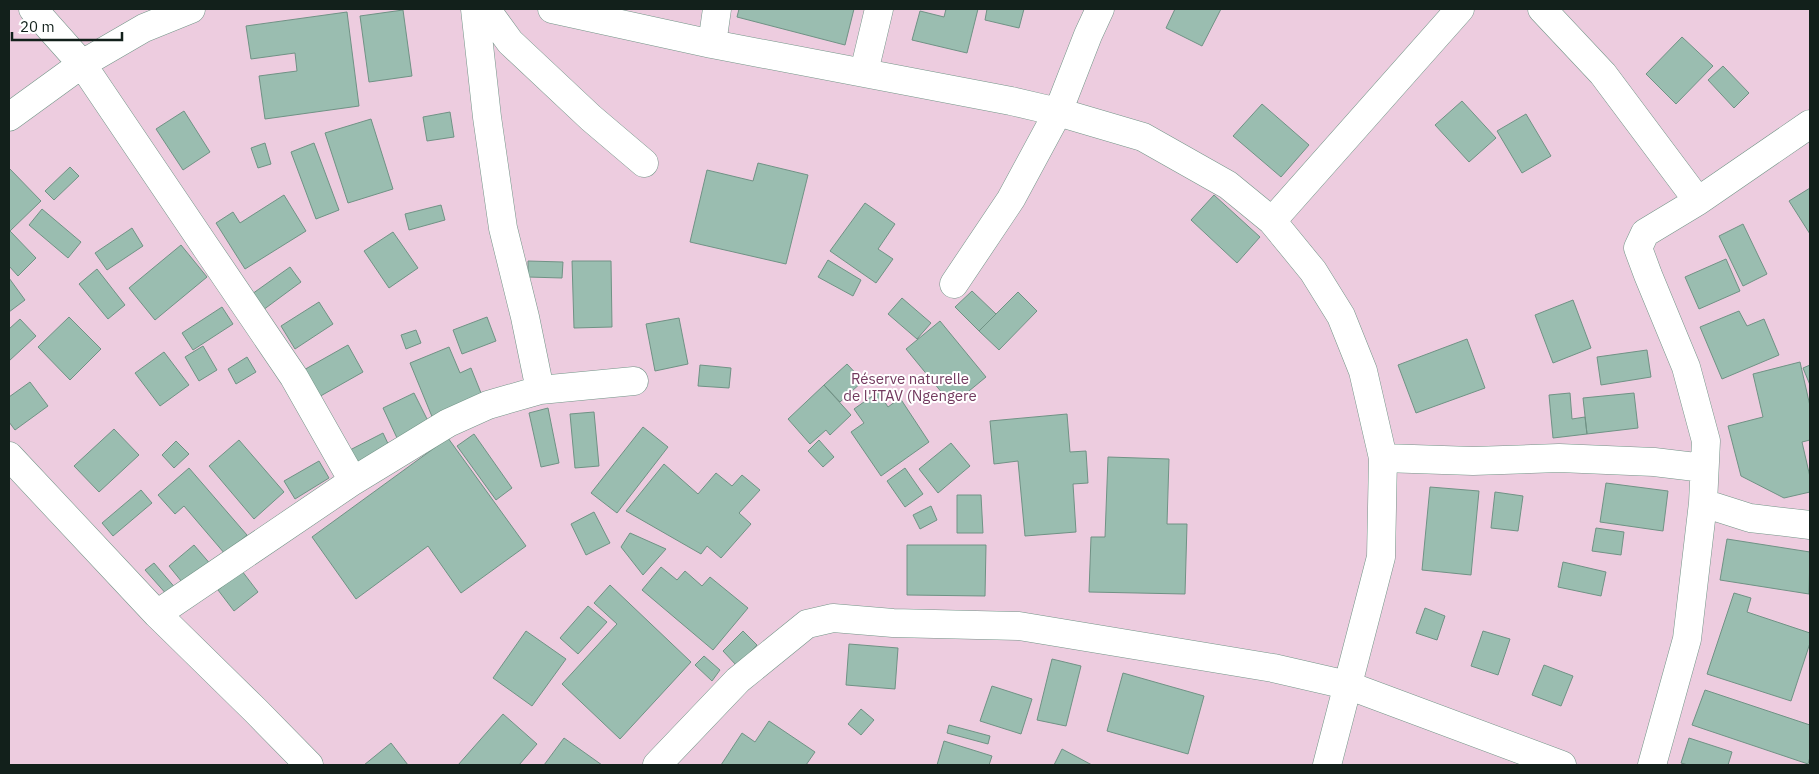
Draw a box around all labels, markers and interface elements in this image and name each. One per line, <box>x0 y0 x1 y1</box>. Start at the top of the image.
scale bar <box>12 10 122 42</box>
text: 20 m <box>20 17 55 36</box>
park label: Réserve naturelle de l'ITAV (Ngengere <box>843 369 977 405</box>

